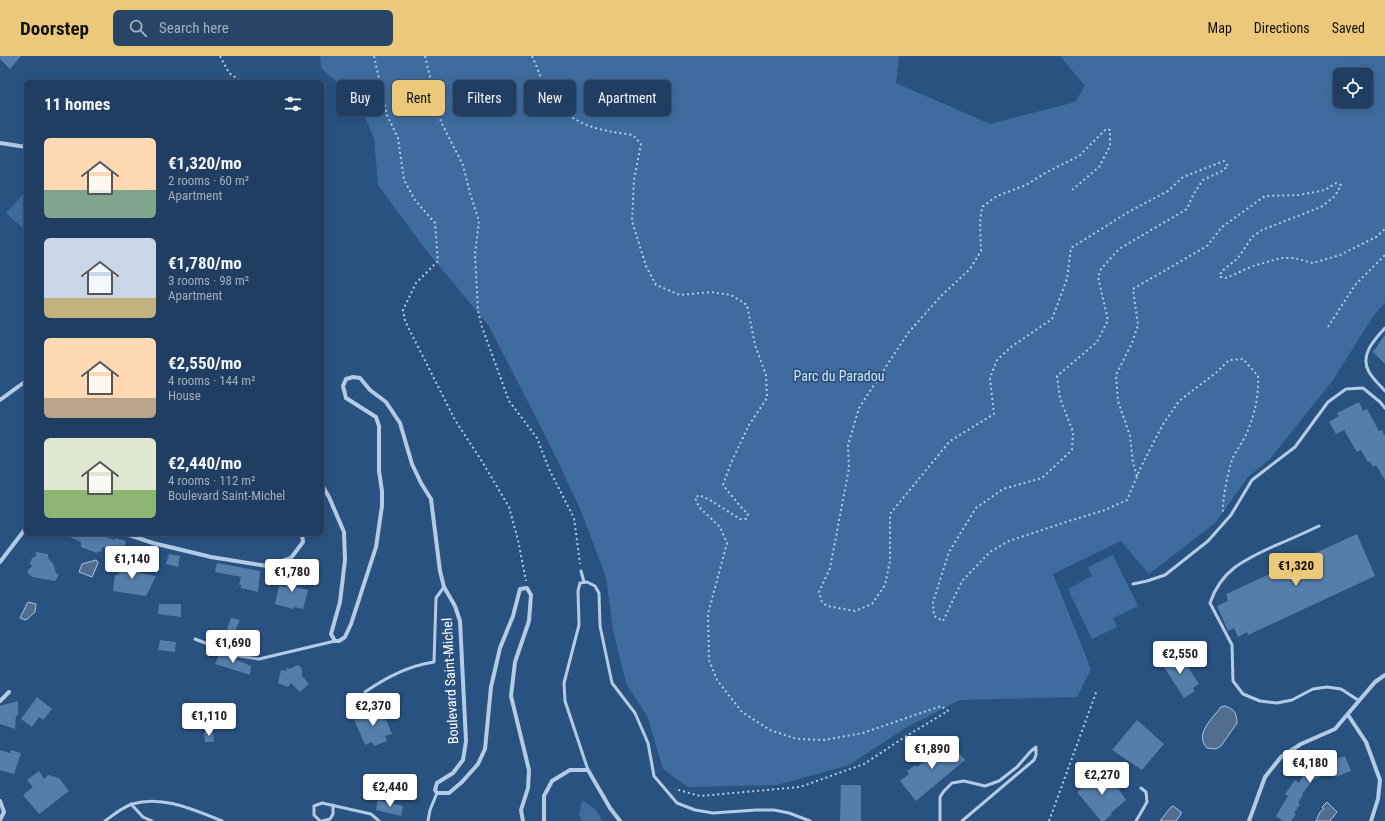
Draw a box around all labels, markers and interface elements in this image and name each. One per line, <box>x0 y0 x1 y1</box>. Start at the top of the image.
search box <box>113 10 393 46</box>
text: Doorstep <box>20 17 89 40</box>
icon: search <box>127 17 149 39</box>
text: Search here <box>159 19 229 37</box>
text: Map <box>1208 20 1232 36</box>
text: Directions <box>1254 20 1310 36</box>
text: Saved <box>1332 20 1365 36</box>
map controls <box>1333 68 1373 108</box>
button: locate <box>1333 68 1373 108</box>
chip: Buy <box>336 80 384 116</box>
chip: Rent <box>392 80 445 116</box>
chip: Filters <box>453 80 516 116</box>
chip: New <box>524 80 576 116</box>
chip: Apartment <box>584 80 671 116</box>
icon: filters <box>282 93 304 115</box>
text: 11 homes <box>44 94 110 114</box>
text: €1,320/mo <box>168 153 242 173</box>
icon: home <box>76 154 124 202</box>
text: 2 rooms · 60 m² <box>168 173 249 188</box>
text: Apartment <box>168 188 222 203</box>
text: €1,780/mo <box>168 253 242 273</box>
icon: home <box>76 254 124 302</box>
text: 3 rooms · 98 m² <box>168 273 249 288</box>
text: Apartment <box>168 288 222 303</box>
text: €2,550/mo <box>168 353 242 373</box>
icon: home <box>76 354 124 402</box>
park label: Parc du Paradou <box>794 368 884 384</box>
text: 4 rooms · 144 m² <box>168 373 255 388</box>
text: House <box>168 388 201 403</box>
text: €2,440/mo <box>168 453 242 473</box>
icon: home <box>76 454 124 502</box>
text: 4 rooms · 112 m² <box>168 473 255 488</box>
text: Boulevard Saint-Michel <box>168 488 285 503</box>
pin: €1,140 <box>99 546 165 580</box>
text: €1,140 <box>114 551 150 566</box>
pin: €1,320 <box>1263 553 1329 587</box>
text: €1,320 <box>1278 558 1314 573</box>
pin: €1,780 <box>259 559 325 593</box>
text: €1,780 <box>274 564 310 579</box>
street label: Boulevard Saint-Michel <box>439 617 461 745</box>
pin: €1,690 <box>200 630 266 664</box>
text: €1,690 <box>215 635 251 650</box>
pin: €2,550 <box>1147 641 1213 675</box>
text: €2,550 <box>1162 646 1198 661</box>
pin: €2,370 <box>340 693 406 727</box>
text: €2,370 <box>355 698 391 713</box>
pin: €1,110 <box>176 703 242 737</box>
text: €1,110 <box>191 708 227 723</box>
pin: €1,890 <box>899 736 965 770</box>
text: €1,890 <box>914 741 950 756</box>
pin: €4,180 <box>1277 750 1343 784</box>
text: €4,180 <box>1292 755 1328 770</box>
pin: €2,270 <box>1069 762 1135 796</box>
text: €2,270 <box>1084 767 1120 782</box>
pin: €2,440 <box>357 774 423 808</box>
text: €2,440 <box>372 779 408 794</box>

